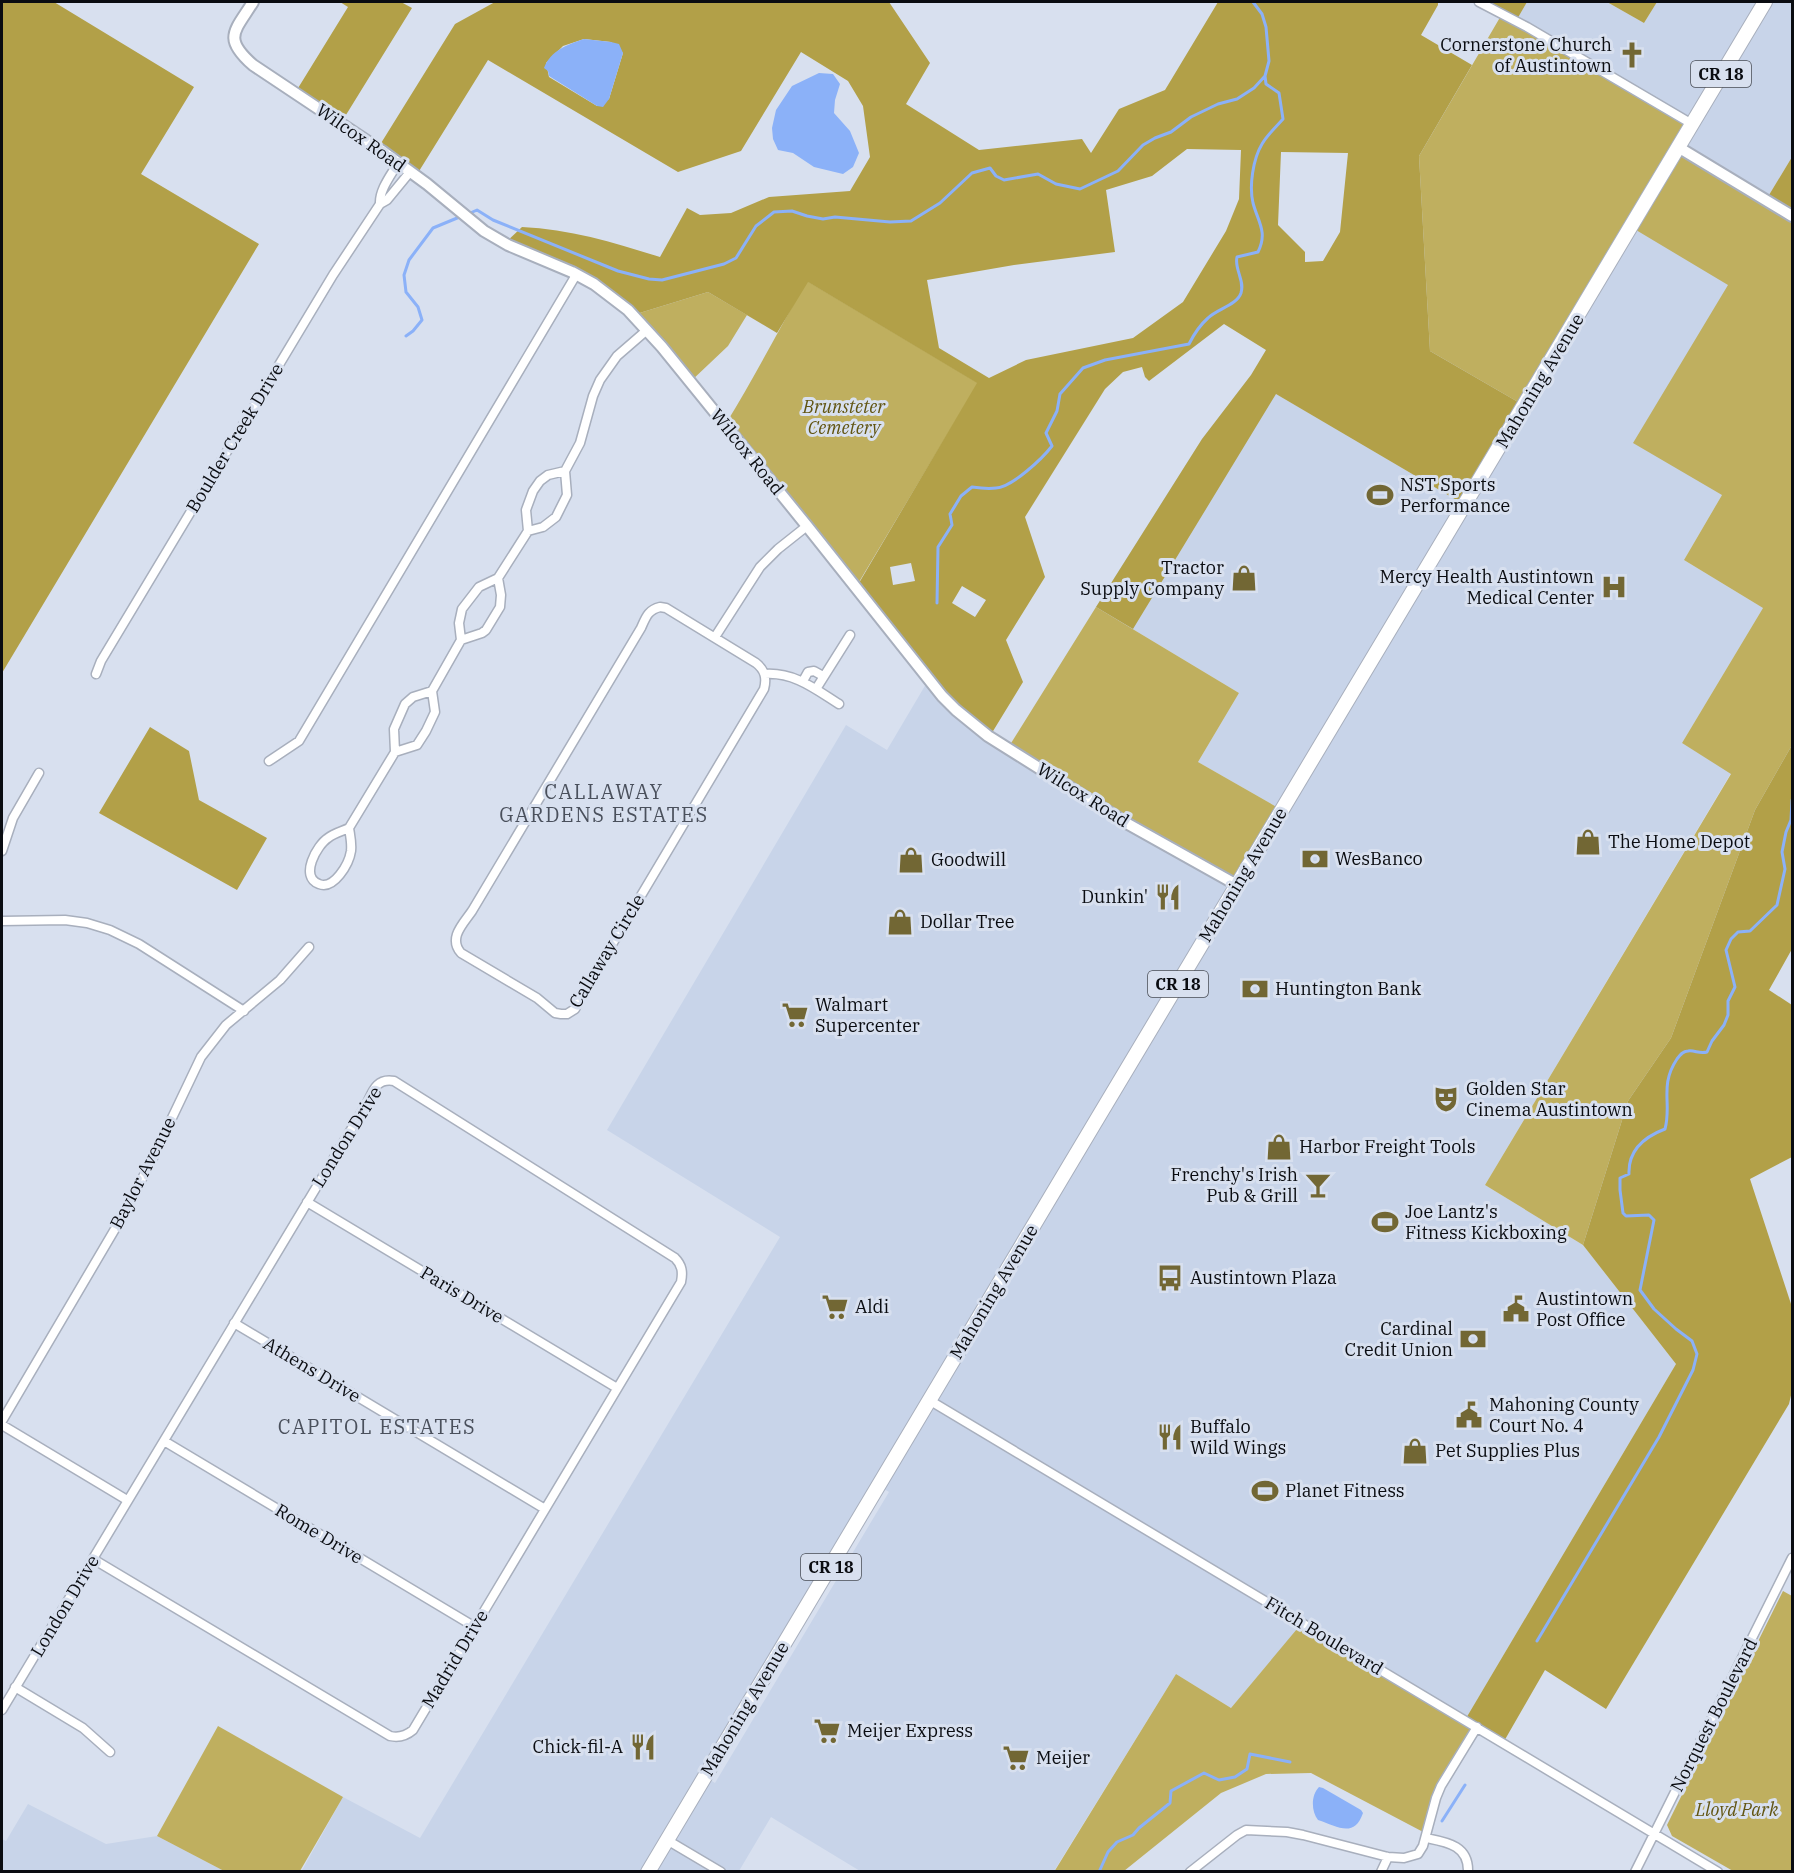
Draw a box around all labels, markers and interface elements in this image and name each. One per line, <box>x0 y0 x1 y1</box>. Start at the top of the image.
place label: Cornerstone Church of Austintown <box>1440 33 1612 77</box>
church icon: Cornerstone Church of Austintown <box>1617 40 1647 70</box>
road number: CR 18 <box>1691 61 1751 87</box>
street label: Wilcox Road <box>312 98 411 177</box>
street label: Mahoning Avenue <box>1490 309 1589 452</box>
street label: Boulder Creek Drive <box>181 359 288 517</box>
park label: Brunsteter Cemetery <box>802 395 886 439</box>
street label: Wilcox Road <box>706 404 789 500</box>
place label: NST Sports Performance <box>1400 473 1510 517</box>
sports icon: NST Sports Performance <box>1365 480 1395 510</box>
place label: Tractor Supply Company <box>1080 556 1224 600</box>
shop icon: Tractor Supply Company <box>1229 563 1259 593</box>
place label: Mercy Health Austintown Medical Center <box>1379 565 1594 609</box>
hospital icon: Mercy Health Austintown Medical Center <box>1599 572 1629 602</box>
street label: Wilcox Road <box>1033 757 1134 832</box>
district label: CALLAWAY GARDENS ESTATES <box>499 778 709 828</box>
street label: Mahoning Avenue <box>1193 803 1292 946</box>
shop icon: The Home Depot <box>1573 827 1603 857</box>
place label: The Home Depot <box>1608 830 1750 853</box>
bank icon: WesBanco <box>1300 844 1330 874</box>
shop icon: Goodwill <box>896 845 926 875</box>
place label: WesBanco <box>1335 847 1423 870</box>
place label: Goodwill <box>931 848 1006 871</box>
restaurant icon: Dunkin' <box>1153 882 1183 912</box>
place label: Dunkin' <box>1081 885 1148 908</box>
street label: Callaway Circle <box>564 890 650 1012</box>
shop icon: Dollar Tree <box>885 907 915 937</box>
place label: Dollar Tree <box>920 910 1014 933</box>
road number: CR 18 <box>1148 971 1208 997</box>
bank icon: Huntington Bank <box>1240 974 1270 1004</box>
place label: Huntington Bank <box>1275 977 1422 1000</box>
place label: Walmart Supercenter <box>815 993 920 1037</box>
supermarket icon: Walmart Supercenter <box>780 1000 810 1030</box>
place label: Golden Star Cinema Austintown <box>1466 1077 1633 1121</box>
street label: London Drive <box>306 1082 387 1191</box>
theatre icon: Golden Star Cinema Austintown <box>1431 1084 1461 1114</box>
street label: Baylor Avenue <box>105 1113 181 1232</box>
shop icon: Harbor Freight Tools <box>1264 1132 1294 1162</box>
place label: Harbor Freight Tools <box>1299 1135 1475 1158</box>
place label: Frenchy's Irish Pub & Grill <box>1171 1163 1298 1207</box>
bar icon: Frenchy's Irish Pub & Grill <box>1303 1170 1333 1200</box>
place label: Joe Lantz's Fitness Kickboxing <box>1405 1200 1567 1244</box>
sports icon: Joe Lantz's Fitness Kickboxing <box>1370 1207 1400 1237</box>
street label: Mahoning Avenue <box>944 1220 1043 1363</box>
street label: Paris Drive <box>417 1261 508 1328</box>
bus stop icon: Austintown Plaza <box>1155 1263 1185 1293</box>
place label: Austintown Plaza <box>1190 1266 1337 1289</box>
place label: Austintown Post Office <box>1536 1287 1633 1331</box>
supermarket icon: Aldi <box>820 1292 850 1322</box>
public building icon: Austintown Post Office <box>1501 1294 1531 1324</box>
place label: Aldi <box>855 1295 890 1318</box>
place label: Cardinal Credit Union <box>1345 1317 1453 1361</box>
bank icon: Cardinal Credit Union <box>1458 1324 1488 1354</box>
street label: Athens Drive <box>260 1332 365 1408</box>
place label: Mahoning County Court No. 4 <box>1489 1393 1639 1437</box>
public building icon: Mahoning County Court No. 4 <box>1454 1400 1484 1430</box>
district label: CAPITOL ESTATES <box>278 1413 476 1440</box>
place label: Buffalo Wild Wings <box>1190 1415 1286 1459</box>
restaurant icon: Buffalo Wild Wings <box>1155 1422 1185 1452</box>
shop icon: Pet Supplies Plus <box>1400 1436 1430 1466</box>
place label: Pet Supplies Plus <box>1435 1439 1580 1462</box>
sports icon: Planet Fitness <box>1250 1476 1280 1506</box>
place label: Planet Fitness <box>1285 1479 1405 1502</box>
street label: Rome Drive <box>271 1498 367 1569</box>
street label: London Drive <box>25 1551 104 1661</box>
road number: CR 18 <box>801 1554 861 1580</box>
street label: Fitch Boulevard <box>1261 1591 1388 1680</box>
street label: Madrid Drive <box>416 1605 493 1712</box>
street label: Norquest Boulevard <box>1665 1634 1762 1795</box>
street label: Mahoning Avenue <box>695 1637 794 1780</box>
supermarket icon: Meijer Express <box>812 1716 842 1746</box>
place label: Meijer Express <box>847 1719 973 1742</box>
restaurant icon: Chick-fil-A <box>628 1732 658 1762</box>
place label: Chick-fil-A <box>532 1735 624 1758</box>
supermarket icon: Meijer <box>1001 1743 1031 1773</box>
place label: Meijer <box>1036 1746 1090 1769</box>
park label: Lloyd Park <box>1695 1798 1779 1821</box>

